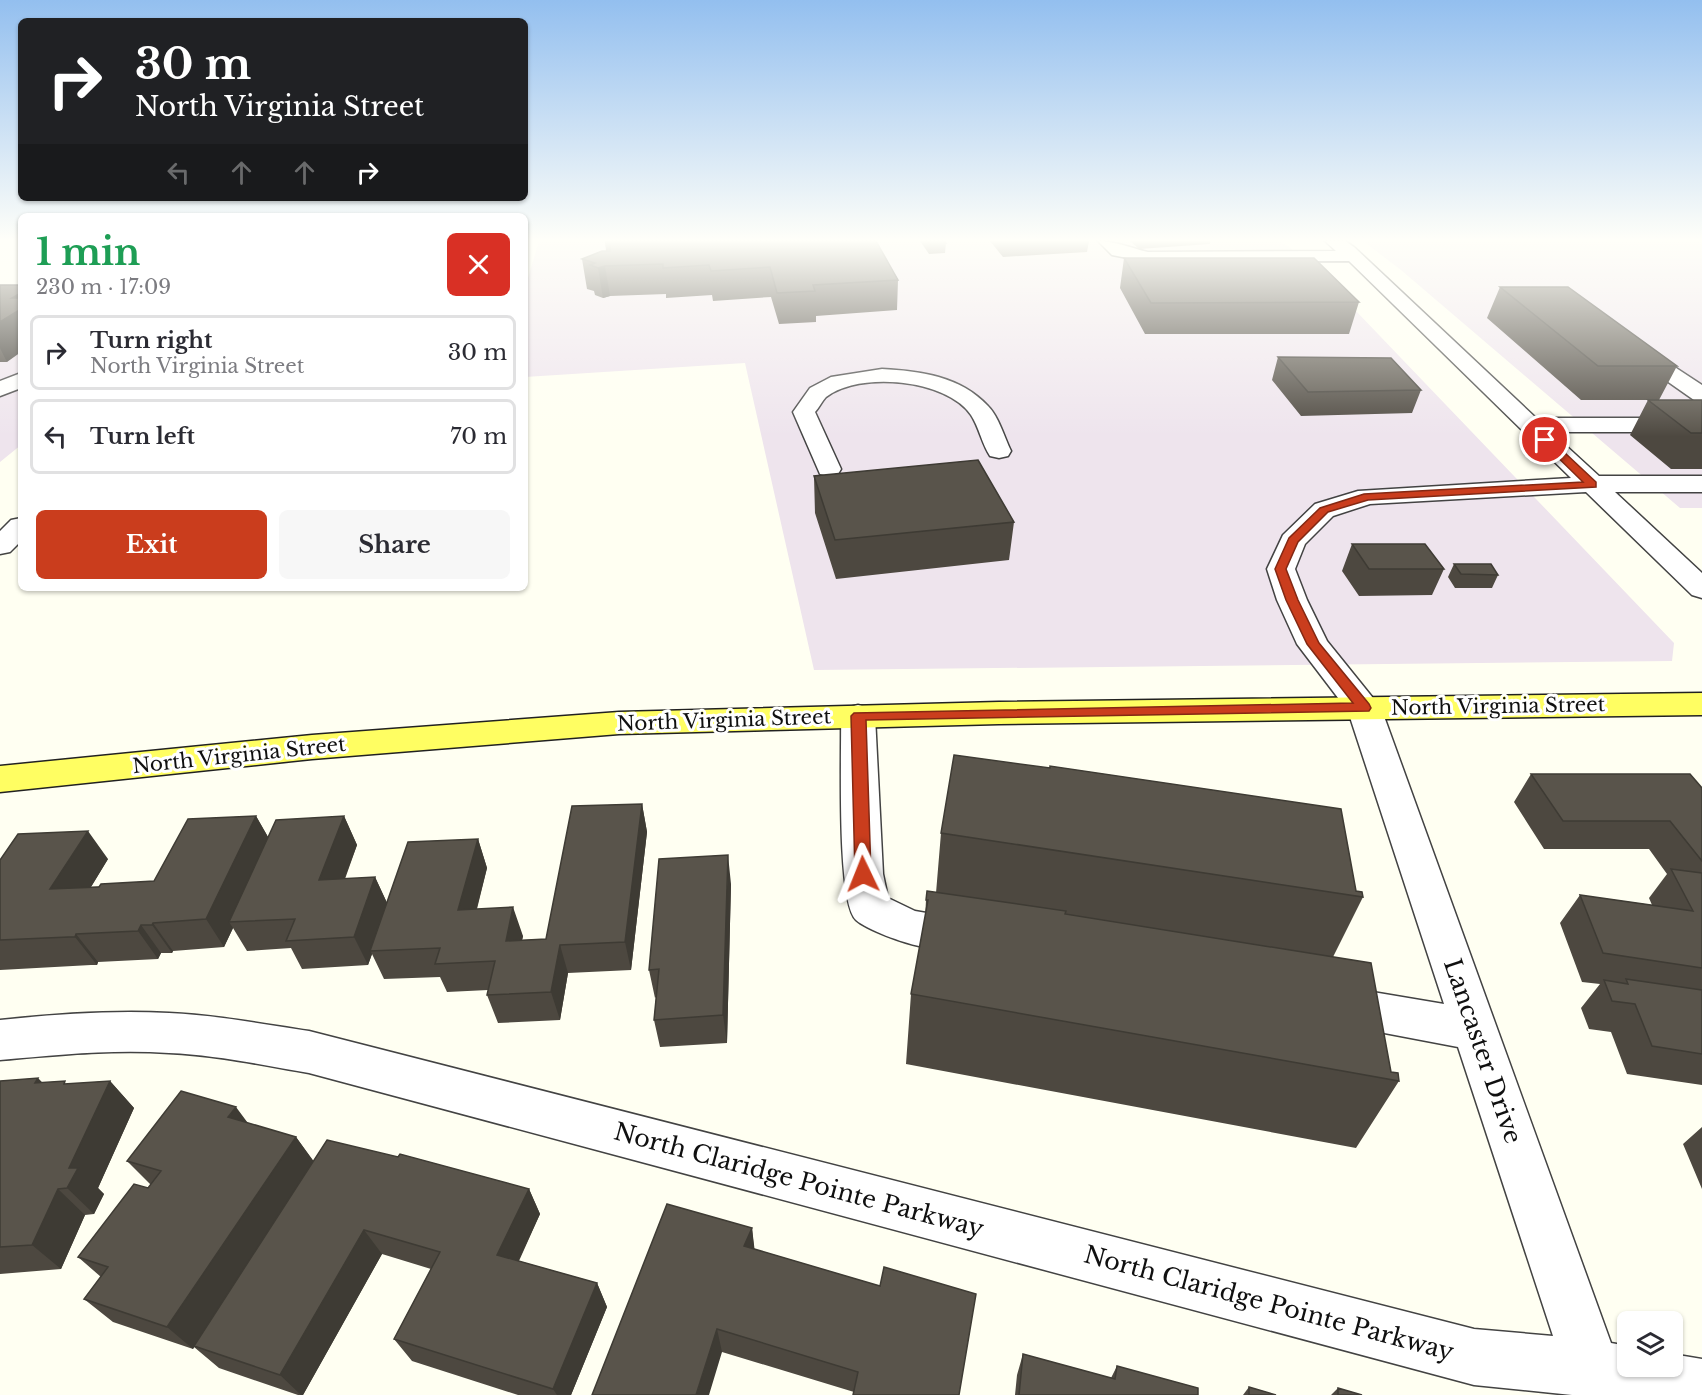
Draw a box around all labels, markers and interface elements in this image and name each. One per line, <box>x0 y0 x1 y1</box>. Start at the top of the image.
text: 30 m <box>135 38 251 90</box>
icon: right <box>36 42 114 120</box>
text: North Virginia Street <box>135 90 424 123</box>
icon: left <box>162 156 195 189</box>
icon: ahead <box>225 156 258 189</box>
icon: ahead <box>288 156 321 189</box>
icon: right <box>351 156 384 189</box>
text: 1 min <box>36 230 140 275</box>
button: close <box>447 233 510 296</box>
text: 230 m · 17:09 <box>36 275 171 299</box>
text: Turn right <box>90 327 212 354</box>
icon: right <box>39 336 72 369</box>
text: 30 m <box>448 339 507 366</box>
text: North Virginia Street <box>90 354 304 378</box>
pin <box>1519 414 1570 465</box>
icon: left <box>39 420 72 453</box>
text: Turn left <box>90 423 195 450</box>
text: 70 m <box>450 423 507 450</box>
icon: arrive <box>1528 423 1561 456</box>
button: Exit <box>36 510 267 579</box>
button: Share <box>279 510 510 579</box>
street label: North Virginia Street <box>1391 692 1606 720</box>
street label: North Virginia Street <box>616 704 832 736</box>
street label: North Virginia Street <box>131 732 347 778</box>
position arrow <box>831 842 895 906</box>
street label: Lancaster Drive <box>1438 955 1528 1147</box>
street label: North Claridge Pointe Parkway <box>611 1117 988 1244</box>
street label: North Claridge Pointe Parkway <box>1081 1240 1458 1367</box>
map controls <box>1617 1311 1683 1377</box>
button: layers <box>1617 1311 1683 1377</box>

